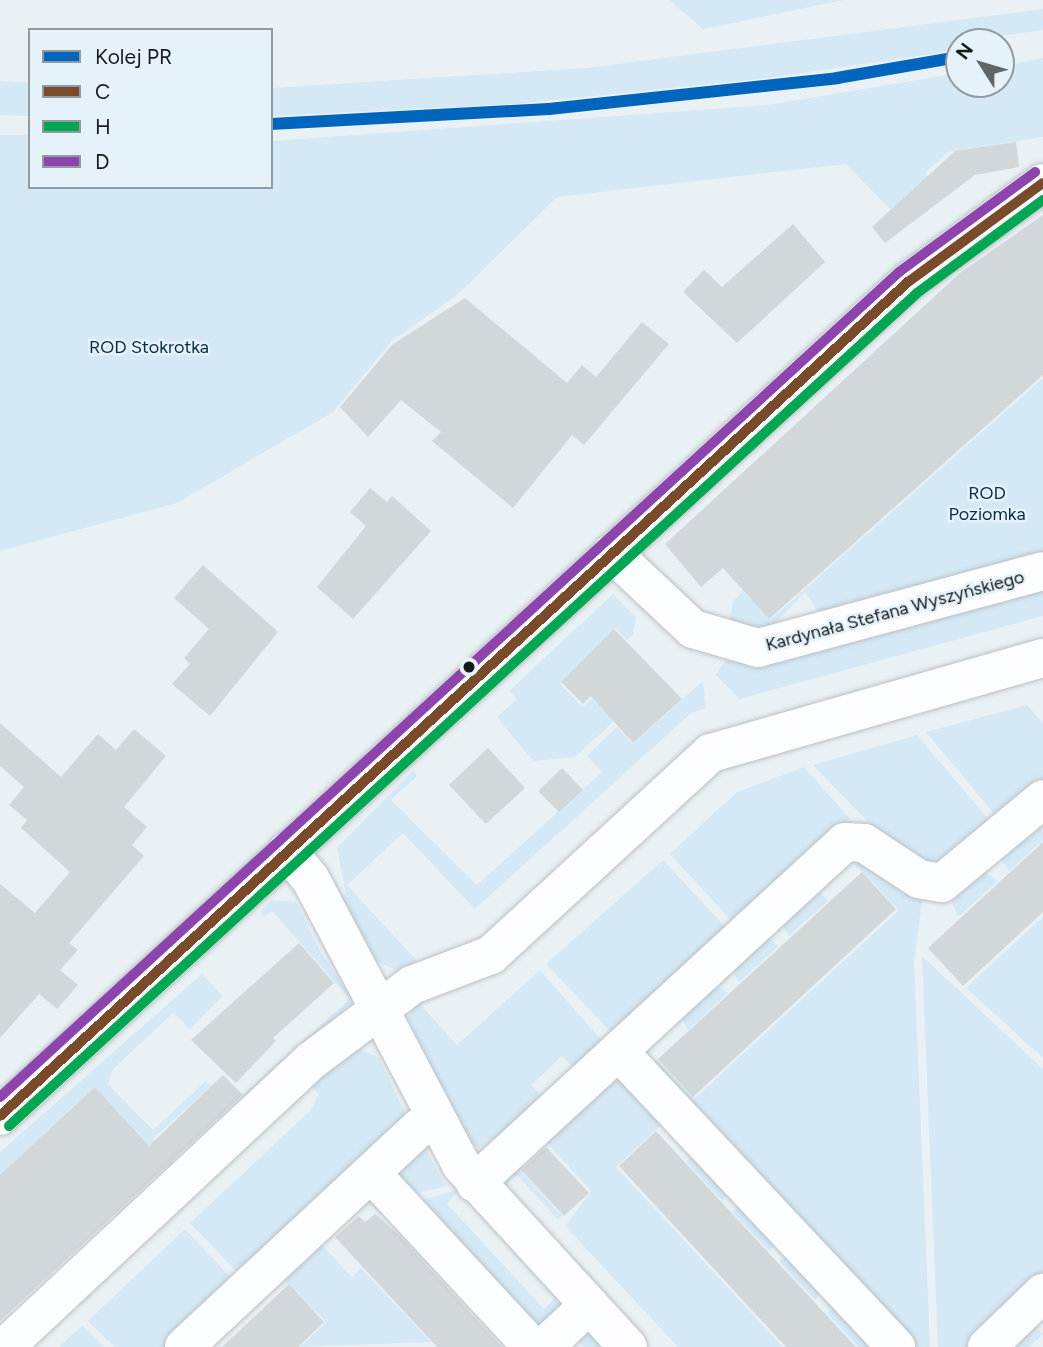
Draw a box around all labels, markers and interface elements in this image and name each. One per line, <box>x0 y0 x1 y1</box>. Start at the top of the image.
legend <box>28 28 273 189</box>
north arrow <box>945 28 1015 98</box>
text: N <box>951 38 978 64</box>
text: Kolej PR <box>95 44 172 69</box>
text: C <box>95 79 110 104</box>
text: H <box>95 114 111 139</box>
text: D <box>95 149 109 174</box>
park label: ROD Stokrotka <box>89 336 209 358</box>
park label: ROD Poziomka <box>948 483 1026 526</box>
street label: Kardynała Stefana Wyszyńskiego <box>763 566 1027 656</box>
unlabelled marker <box>462 660 476 674</box>

